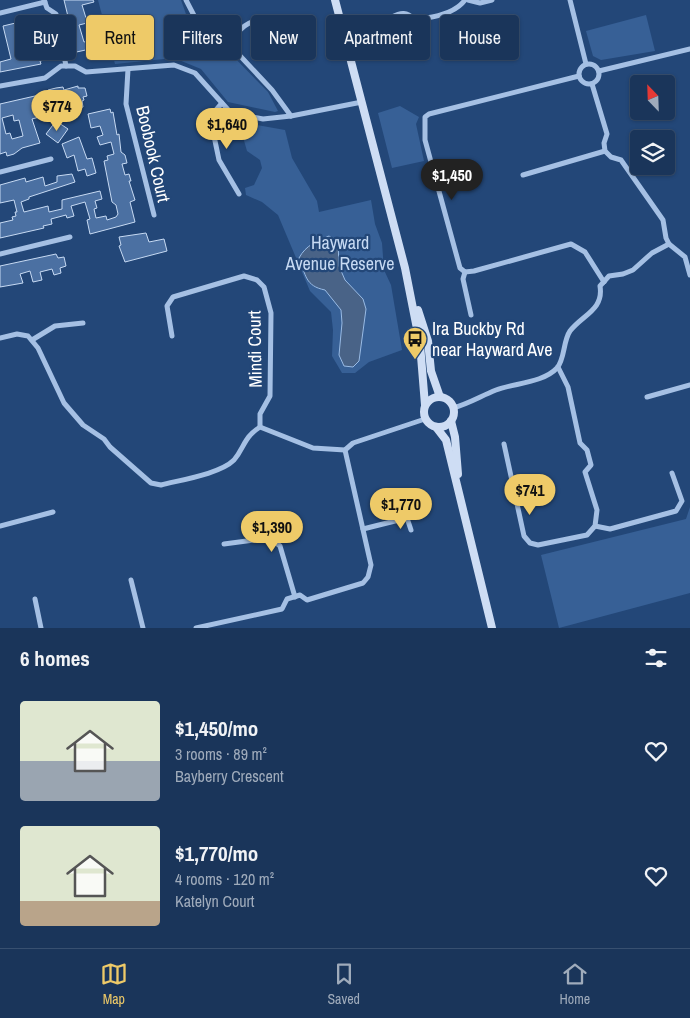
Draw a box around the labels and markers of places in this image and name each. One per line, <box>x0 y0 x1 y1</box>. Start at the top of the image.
pin: $774 <box>27 90 87 132</box>
pin: $1,640 <box>186 108 268 150</box>
pin: $1,450 <box>411 158 493 201</box>
place label: Ira Buckby Rd near Hayward Ave <box>432 316 552 362</box>
bus stop icon: Ira Buckby Rd near Hayward Ave <box>402 326 428 360</box>
pin: $741 <box>500 474 560 516</box>
pin: $1,770 <box>360 488 442 530</box>
pin: $1,390 <box>231 510 313 553</box>

